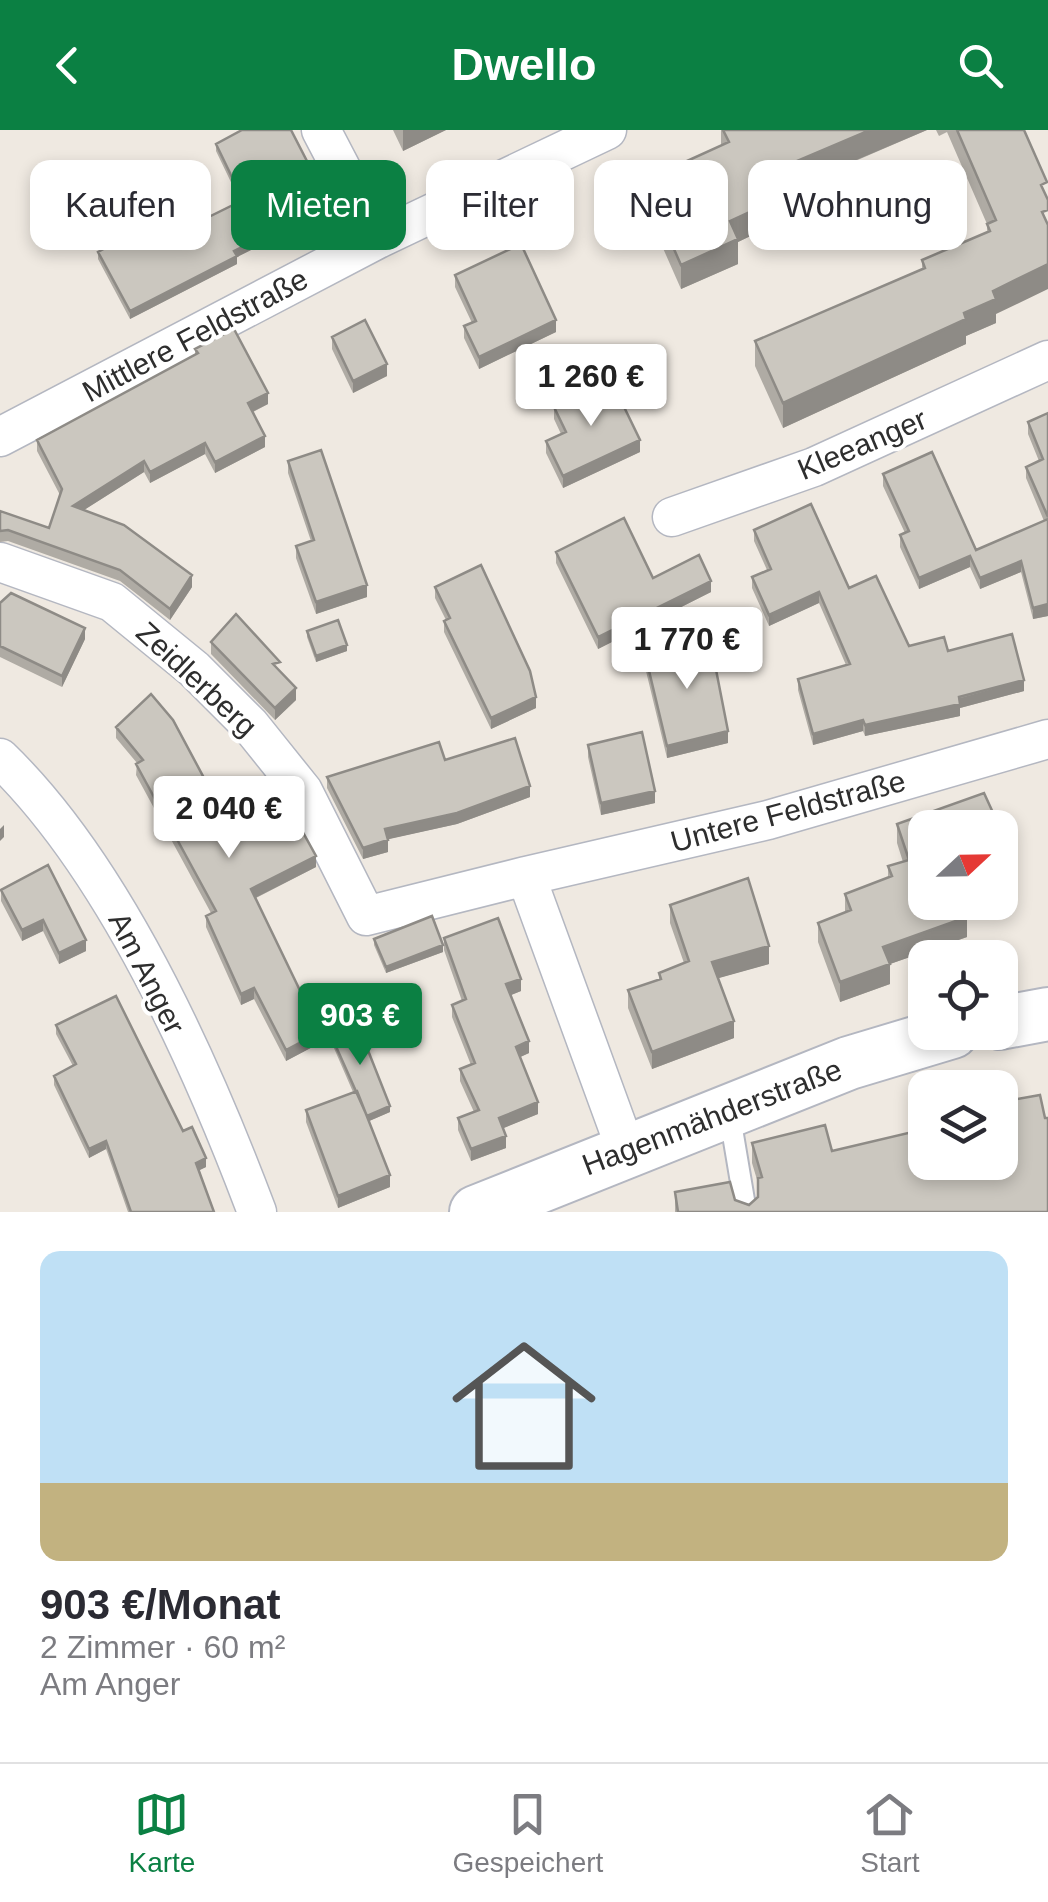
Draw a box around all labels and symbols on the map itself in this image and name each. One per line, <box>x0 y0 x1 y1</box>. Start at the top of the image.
street label: Mittlere Feldstraße <box>77 262 313 408</box>
pin: 1 260 € <box>499 344 683 429</box>
street label: Kleeanger <box>793 402 931 486</box>
pin: 1 770 € <box>595 607 779 692</box>
street label: Zeidlerberg <box>130 615 264 743</box>
street label: Untere Feldstraße <box>667 764 909 858</box>
pin: 2 040 € <box>137 776 321 861</box>
north arrow <box>908 810 1018 920</box>
street label: Am Anger <box>102 907 192 1039</box>
pin: 903 € <box>290 983 430 1068</box>
street label: Hagenmähderstraße <box>578 1052 846 1182</box>

